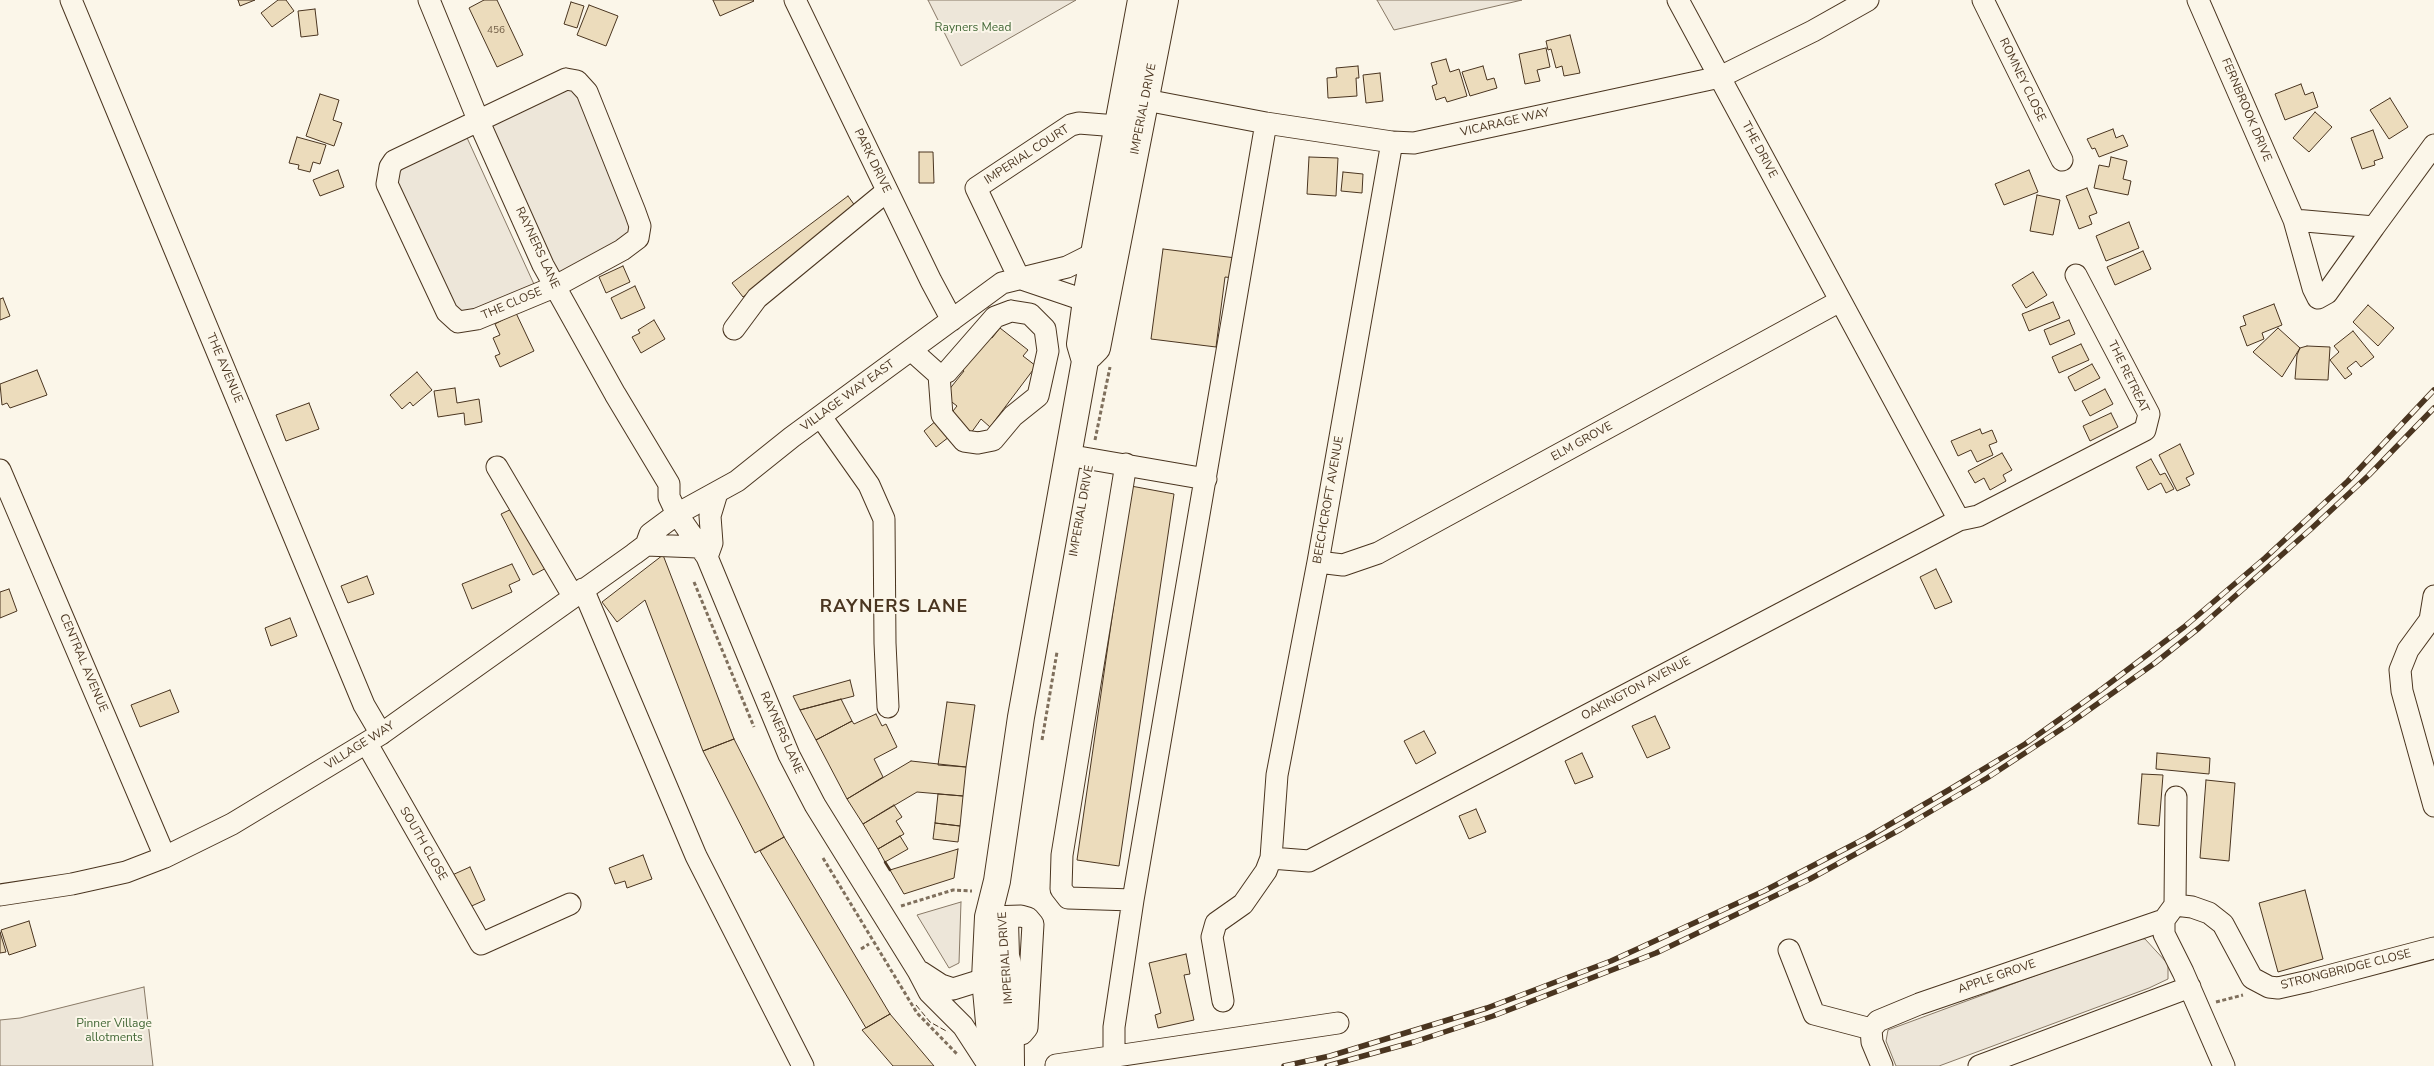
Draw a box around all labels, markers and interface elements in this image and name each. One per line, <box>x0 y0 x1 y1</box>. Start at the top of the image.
park label: Rayners Mead <box>935 21 1011 35</box>
house number: 456 <box>487 25 505 37</box>
street label: ROMNEY CLOSE <box>1996 36 2048 124</box>
street label: FERNBROOK DRIVE <box>2218 56 2274 164</box>
street label: IMPERIAL DRIVE <box>1128 62 1160 156</box>
street label: VICARAGE WAY <box>1459 106 1551 140</box>
street label: THE DRIVE <box>1738 119 1780 181</box>
street label: IMPERIAL COURT <box>982 122 1072 188</box>
street label: PARK DRIVE <box>850 127 894 195</box>
street label: RAYNERS LANE <box>512 205 562 291</box>
street label: THE CLOSE <box>480 285 544 323</box>
street label: THE AVENUE <box>203 331 245 405</box>
street label: THE RETREAT <box>2104 339 2152 415</box>
street label: VILLAGE WAY EAST <box>798 357 898 435</box>
street label: ELM GROVE <box>1549 419 1615 465</box>
street label: BEECHCROFT AVENUE <box>1311 435 1347 565</box>
street label: IMPERIAL DRIVE <box>1067 464 1097 558</box>
district label: RAYNERS LANE <box>818 597 970 619</box>
street label: CENTRAL AVENUE <box>56 612 110 714</box>
street label: OAKINGTON AVENUE <box>1579 654 1693 724</box>
street label: RAYNERS LANE <box>756 690 806 776</box>
street label: VILLAGE WAY <box>323 719 397 773</box>
street label: SOUTH CLOSE <box>396 805 450 883</box>
street label: IMPERIAL DRIVE <box>996 911 1016 1005</box>
street label: STRONGBRIDGE CLOSE <box>2279 947 2413 993</box>
street label: APPLE GROVE <box>1956 957 2038 997</box>
park label: Pinner Village allotments <box>76 1017 152 1045</box>

